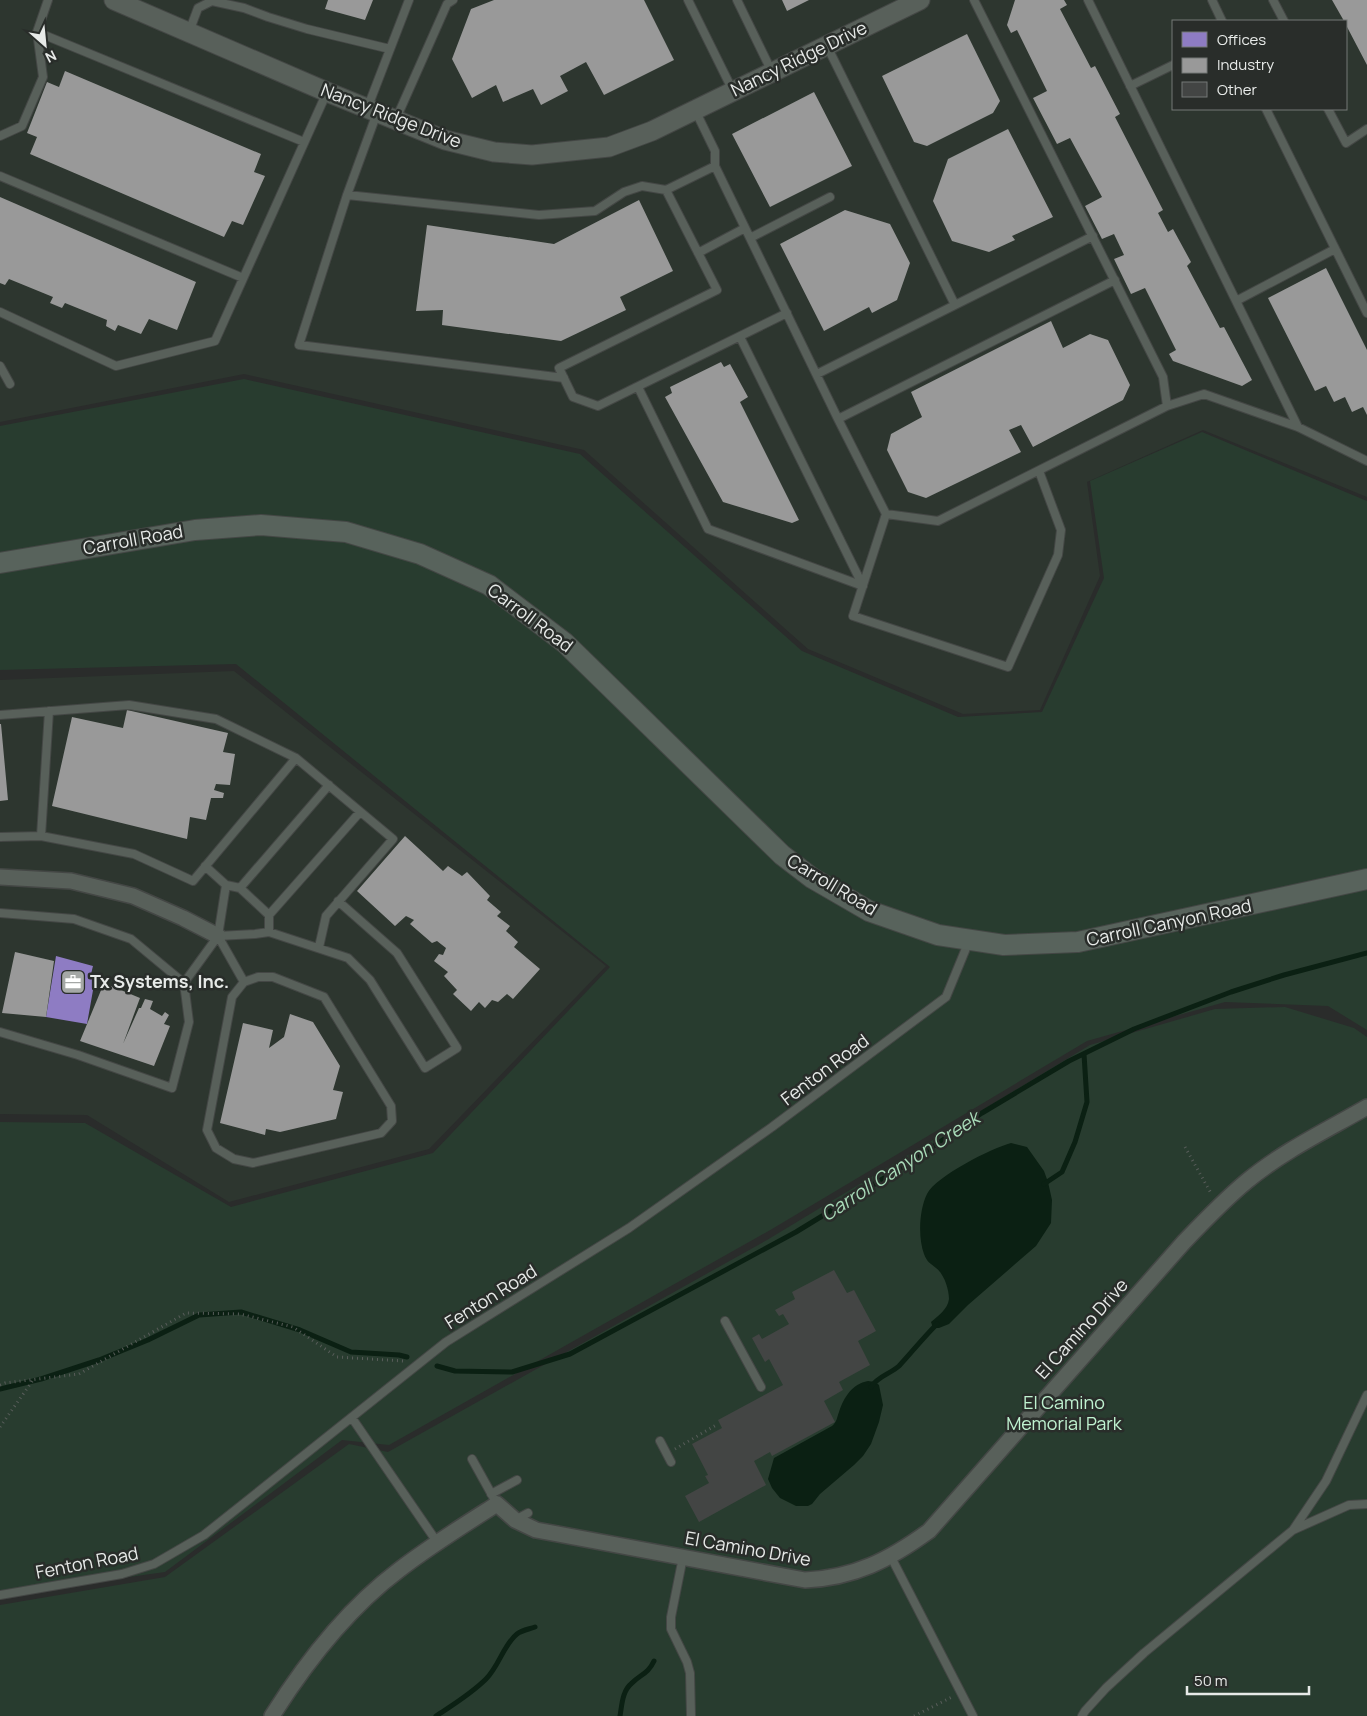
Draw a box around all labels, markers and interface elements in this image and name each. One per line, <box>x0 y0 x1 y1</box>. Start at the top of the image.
street label: Nancy Ridge Drive <box>726 15 871 101</box>
north arrow <box>20 20 70 70</box>
legend <box>1172 20 1347 110</box>
text: Offices <box>1217 29 1266 50</box>
text: N <box>42 46 60 68</box>
text: Industry <box>1217 54 1274 75</box>
street label: Nancy Ridge Drive <box>318 77 465 153</box>
text: Other <box>1217 79 1258 100</box>
street label: Carroll Road <box>81 518 185 560</box>
street label: Carroll Road <box>483 577 578 657</box>
street label: Carroll Road <box>783 848 882 920</box>
street label: Carroll Canyon Road <box>1084 893 1254 951</box>
office icon: Tx Systems, Inc. <box>60 969 86 995</box>
place label: Tx Systems, Inc. <box>90 969 229 993</box>
street label: Fenton Road <box>776 1028 873 1110</box>
water label: Carroll Canyon Creek <box>816 1103 987 1227</box>
street label: Fenton Road <box>440 1258 541 1334</box>
street label: El Camino Drive <box>1030 1273 1133 1384</box>
park label: El Camino Memorial Park <box>1006 1390 1123 1435</box>
street label: El Camino Drive <box>683 1525 813 1571</box>
street label: Fenton Road <box>33 1540 140 1584</box>
scale bar <box>1187 1664 1310 1696</box>
text: 50 m <box>1194 1670 1228 1691</box>

